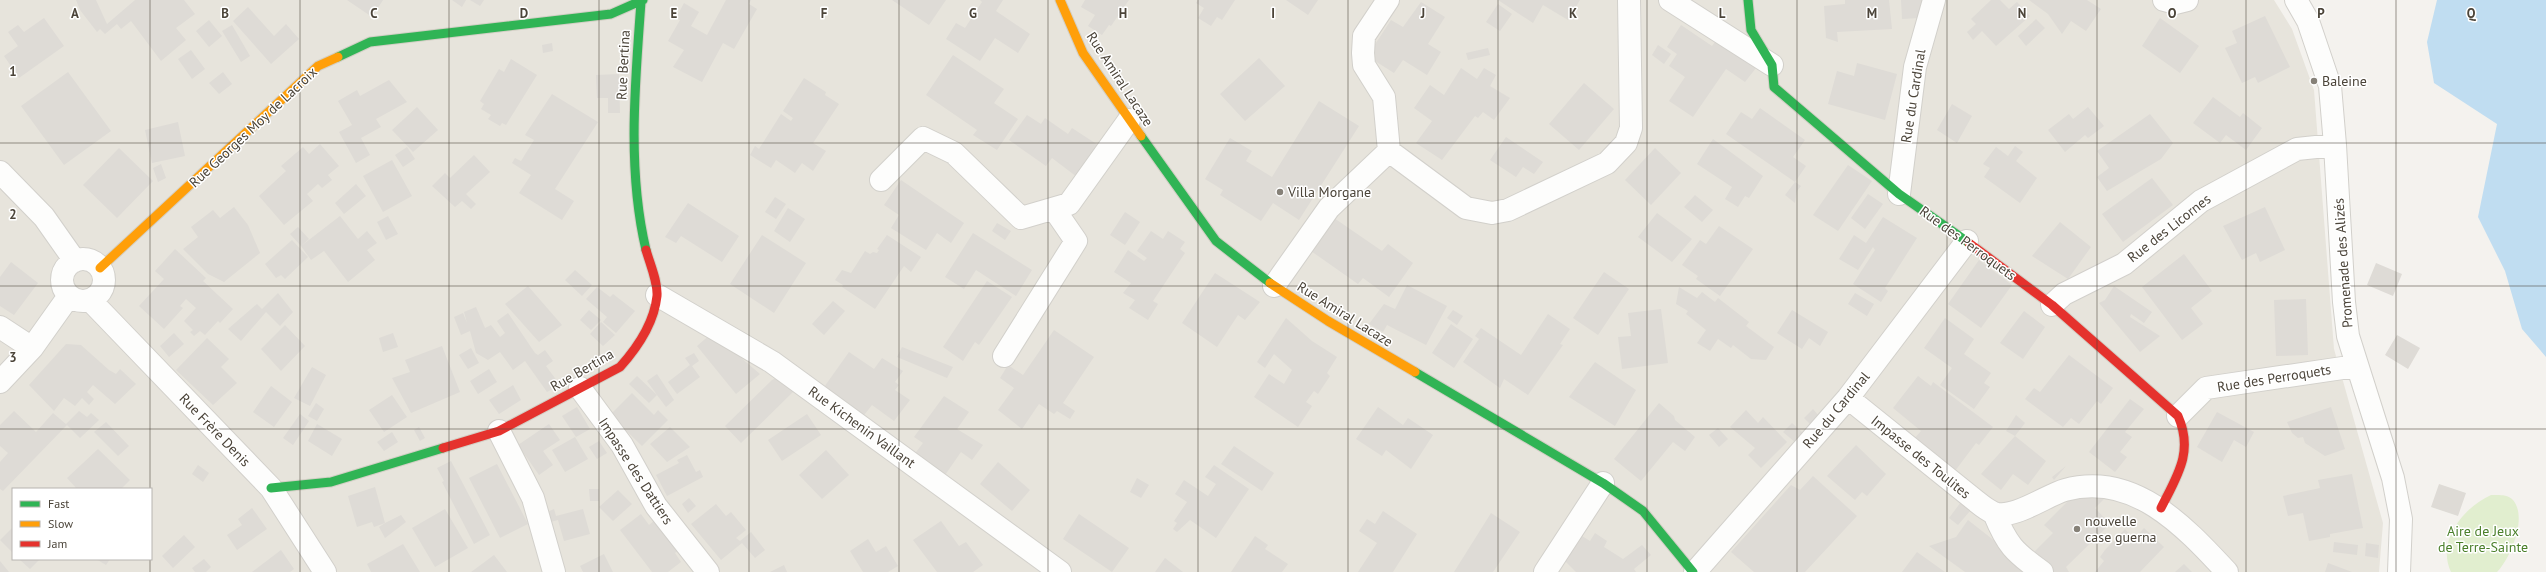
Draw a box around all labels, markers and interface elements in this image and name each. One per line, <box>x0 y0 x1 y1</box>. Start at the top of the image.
text: A <box>71 5 79 22</box>
text: B <box>221 5 229 22</box>
text: C <box>370 5 378 22</box>
text: D <box>520 5 528 22</box>
text: E <box>671 5 678 22</box>
text: F <box>821 5 828 22</box>
text: G <box>969 5 977 22</box>
text: H <box>1119 5 1127 22</box>
text: I <box>1271 5 1275 22</box>
text: J <box>1420 5 1425 22</box>
text: K <box>1569 5 1577 22</box>
text: L <box>1719 5 1726 22</box>
text: M <box>1867 5 1877 22</box>
text: N <box>2018 5 2026 22</box>
text: O <box>2168 5 2177 22</box>
text: P <box>2317 5 2325 22</box>
text: Q <box>2467 5 2477 22</box>
street label: Rue Amiral Lacaze <box>1083 28 1157 130</box>
street label: Rue Bertina <box>612 29 634 101</box>
street label: Rue du Cardinal <box>1897 48 1929 144</box>
text: 1 <box>9 63 17 80</box>
street label: Rue Georges Moy de Lacroix <box>185 63 321 191</box>
place label: Baleine <box>2322 72 2367 90</box>
marker: Baleine <box>2309 76 2319 86</box>
place label: Villa Morgane <box>1287 183 1371 201</box>
marker: Villa Morgane <box>1275 187 1285 197</box>
street label: Rue des Licornes <box>2124 190 2214 266</box>
street label: Promenade des Alizés <box>2329 197 2357 328</box>
street label: Rue des Perroquets <box>1916 202 2020 284</box>
text: 2 <box>9 206 17 223</box>
street label: Rue Amiral Lacaze <box>1294 277 1396 351</box>
street label: Rue Bertina <box>547 345 617 395</box>
text: 3 <box>9 349 17 366</box>
street label: Rue des Perroquets <box>2216 360 2332 396</box>
street label: Rue du Cardinal <box>1799 368 1873 452</box>
street label: Rue Kichenin Vaillant <box>805 382 919 472</box>
street label: Rue Frère Denis <box>176 390 254 470</box>
street label: Impasse des Toulites <box>1868 411 1975 503</box>
street label: Impasse des Dattiers <box>595 414 677 528</box>
legend <box>12 488 152 560</box>
text: Fast <box>48 496 69 511</box>
place label: nouvelle case guerna <box>2085 512 2157 546</box>
text: Slow <box>48 516 73 531</box>
park label: Aire de Jeux de Terre-Sainte <box>2438 522 2528 556</box>
marker: nouvelle case guerna <box>2072 524 2082 534</box>
text: Jam <box>47 536 67 551</box>

